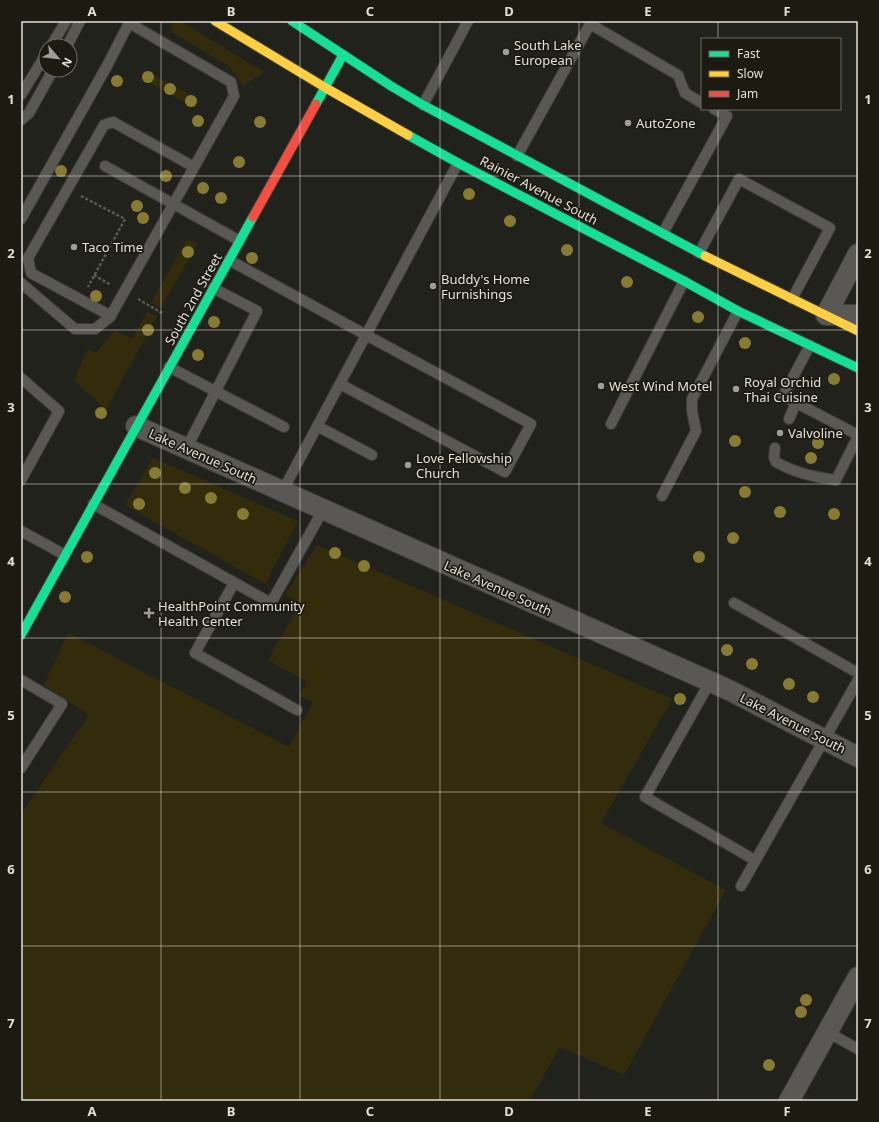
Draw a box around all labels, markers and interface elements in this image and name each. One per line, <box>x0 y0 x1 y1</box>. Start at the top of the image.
text: A <box>88 2 97 20</box>
text: B <box>227 2 235 20</box>
text: C <box>366 2 374 20</box>
text: D <box>504 2 514 20</box>
text: E <box>644 2 652 20</box>
text: F <box>783 2 791 20</box>
place label: South Lake European <box>514 36 582 69</box>
north arrow <box>38 38 78 78</box>
legend <box>701 38 841 110</box>
text: Fast <box>737 45 761 62</box>
marker: South Lake European <box>501 47 511 57</box>
text: N <box>59 55 76 70</box>
text: Slow <box>737 65 764 82</box>
text: Jam <box>736 85 758 102</box>
text: 1 <box>7 90 15 108</box>
text: 1 <box>864 90 872 108</box>
place label: AutoZone <box>636 114 696 132</box>
marker: AutoZone <box>623 118 633 128</box>
street label: Rainier Avenue South <box>477 151 601 229</box>
place label: Taco Time <box>82 238 143 256</box>
marker: Taco Time <box>69 242 79 252</box>
text: 2 <box>7 244 15 262</box>
text: 2 <box>864 244 872 262</box>
street label: South 2nd Street <box>160 250 226 348</box>
place label: Buddy's Home Furnishings <box>441 270 530 303</box>
marker: Buddy's Home Furnishings <box>428 281 438 291</box>
place label: Royal Orchid Thai Cuisine <box>744 373 821 406</box>
place label: West Wind Motel <box>609 377 712 395</box>
marker: West Wind Motel <box>596 381 606 391</box>
marker: Royal Orchid Thai Cuisine <box>731 384 741 394</box>
text: 3 <box>7 398 15 416</box>
text: 3 <box>864 398 872 416</box>
street label: Lake Avenue South <box>146 424 260 488</box>
place label: Valvoline <box>788 424 843 442</box>
marker: Valvoline <box>775 428 785 438</box>
place label: Love Fellowship Church <box>416 449 512 482</box>
marker: Love Fellowship Church <box>403 460 413 470</box>
text: 4 <box>7 552 15 570</box>
text: 4 <box>864 552 872 570</box>
street label: Lake Avenue South <box>441 556 555 620</box>
place label: HealthPoint Community Health Center <box>158 597 305 630</box>
marker: HealthPoint Community Health Center <box>143 607 155 619</box>
street label: Lake Avenue South <box>737 689 849 757</box>
text: 5 <box>7 706 15 724</box>
text: 5 <box>864 706 872 724</box>
text: 6 <box>7 860 15 878</box>
text: 6 <box>864 860 872 878</box>
text: 7 <box>7 1014 15 1032</box>
text: 7 <box>864 1014 872 1032</box>
text: A <box>88 1102 97 1120</box>
text: B <box>227 1102 235 1120</box>
text: C <box>366 1102 374 1120</box>
text: D <box>504 1102 514 1120</box>
text: E <box>644 1102 652 1120</box>
text: F <box>783 1102 791 1120</box>

